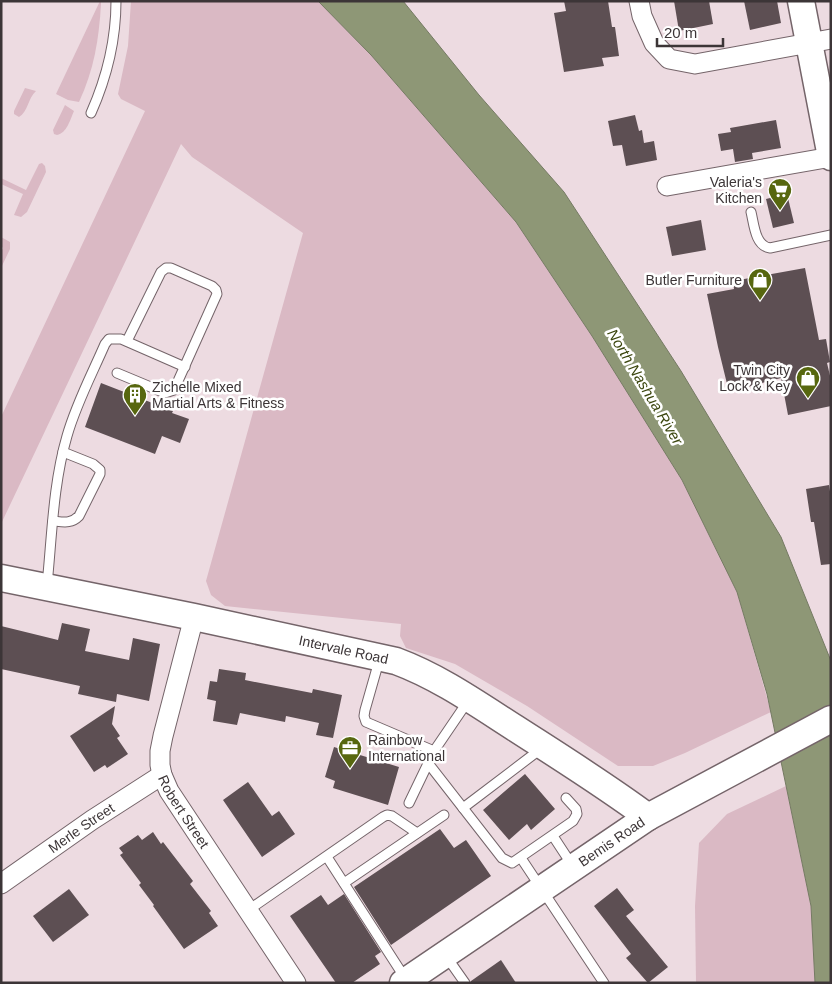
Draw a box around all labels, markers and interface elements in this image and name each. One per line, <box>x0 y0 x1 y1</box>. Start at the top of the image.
scale bar <box>657 15 723 47</box>
text: 20 m <box>664 24 697 41</box>
place label: Valeria's Kitchen <box>710 174 762 206</box>
supermarket icon: Valeria's Kitchen <box>767 177 793 211</box>
shop icon: Butler Furniture <box>747 267 773 301</box>
place label: Butler Furniture <box>646 272 742 288</box>
water label: North Nashua River <box>604 326 687 448</box>
place label: Twin City Lock & Key <box>719 362 790 394</box>
shop icon: Twin City Lock & Key <box>795 365 821 399</box>
place label: Zichelle Mixed Martial Arts & Fitness <box>152 379 284 411</box>
building icon: Zichelle Mixed Martial Arts & Fitness <box>122 382 148 416</box>
street label: Intervale Road <box>297 632 390 667</box>
place label: Rainbow International <box>368 732 445 764</box>
office icon: Rainbow International <box>337 735 363 769</box>
street label: Robert Street <box>155 773 213 851</box>
street label: Merle Street <box>45 800 117 856</box>
street label: Bemis Road <box>576 814 648 870</box>

